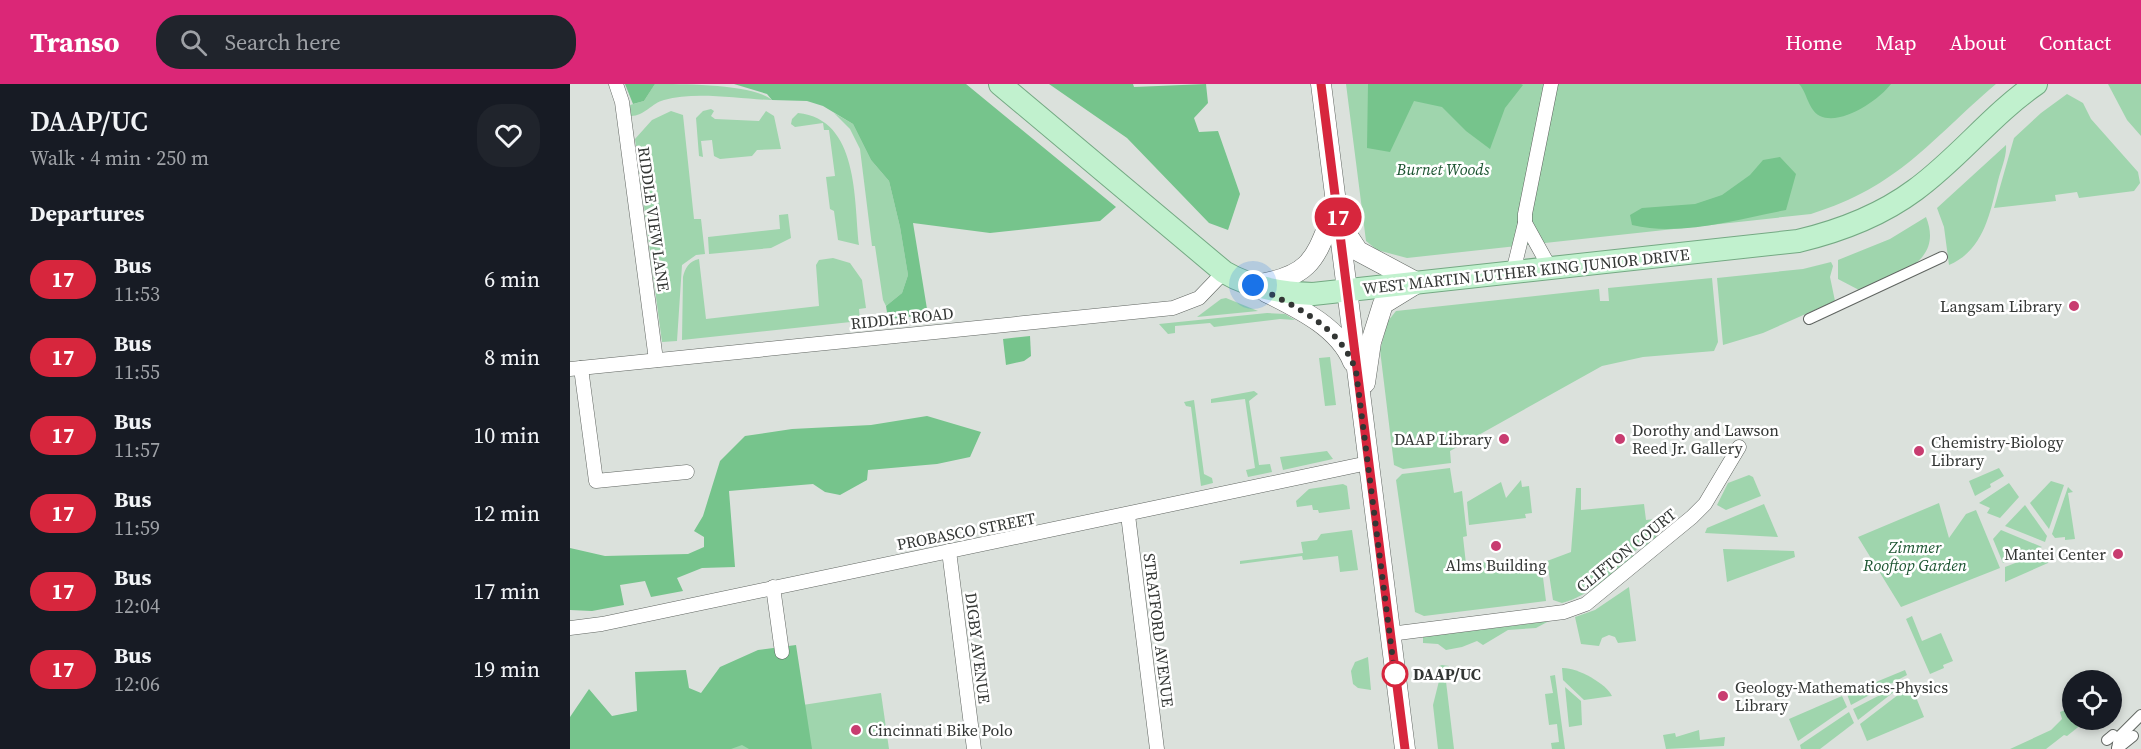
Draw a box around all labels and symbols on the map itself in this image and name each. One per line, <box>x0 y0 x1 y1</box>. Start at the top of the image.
street label: RIDDLE VIEW LANE <box>633 145 675 293</box>
park label: Burnet Woods <box>1396 158 1490 180</box>
line badge: 17 <box>1311 198 1365 236</box>
street label: WEST MARTIN LUTHER KING JUNIOR DRIVE <box>1362 243 1691 299</box>
your location <box>1238 270 1268 300</box>
place label: Langsam Library <box>1940 295 2063 317</box>
marker: Langsam Library <box>2067 299 2081 313</box>
street label: RIDDLE ROAD <box>849 302 955 334</box>
place label: Dorothy and Lawson Reed Jr. Gallery <box>1632 419 1779 459</box>
place label: DAAP Library <box>1394 428 1493 450</box>
place label: Chemistry-Biology Library <box>1931 431 2065 471</box>
marker: DAAP Library <box>1497 432 1511 446</box>
marker: Dorothy and Lawson Reed Jr. Gallery <box>1613 432 1627 446</box>
marker: Chemistry-Biology Library <box>1912 444 1926 458</box>
street label: CLIFTON COURT <box>1571 503 1681 597</box>
street label: PROBASCO STREET <box>895 507 1038 555</box>
park label: Zimmer Rooftop Garden <box>1862 536 1967 576</box>
marker: Alms Building <box>1489 539 1503 553</box>
place label: Mantei Center <box>2004 543 2106 565</box>
marker: Mantei Center <box>2111 547 2125 561</box>
street label: STRATFORD AVENUE <box>1139 552 1179 709</box>
place label: Alms Building <box>1446 554 1546 576</box>
street label: DIGBY AVENUE <box>960 591 996 705</box>
marker: DAAP/UC <box>1382 661 1408 687</box>
place label: DAAP/UC <box>1413 663 1481 685</box>
place label: Geology-Mathematics-Physics Library <box>1735 676 1948 716</box>
marker: Geology-Mathematics-Physics Library <box>1716 689 1730 703</box>
place label: Cincinnati Bike Polo <box>868 719 1013 741</box>
marker: Cincinnati Bike Polo <box>849 723 863 737</box>

